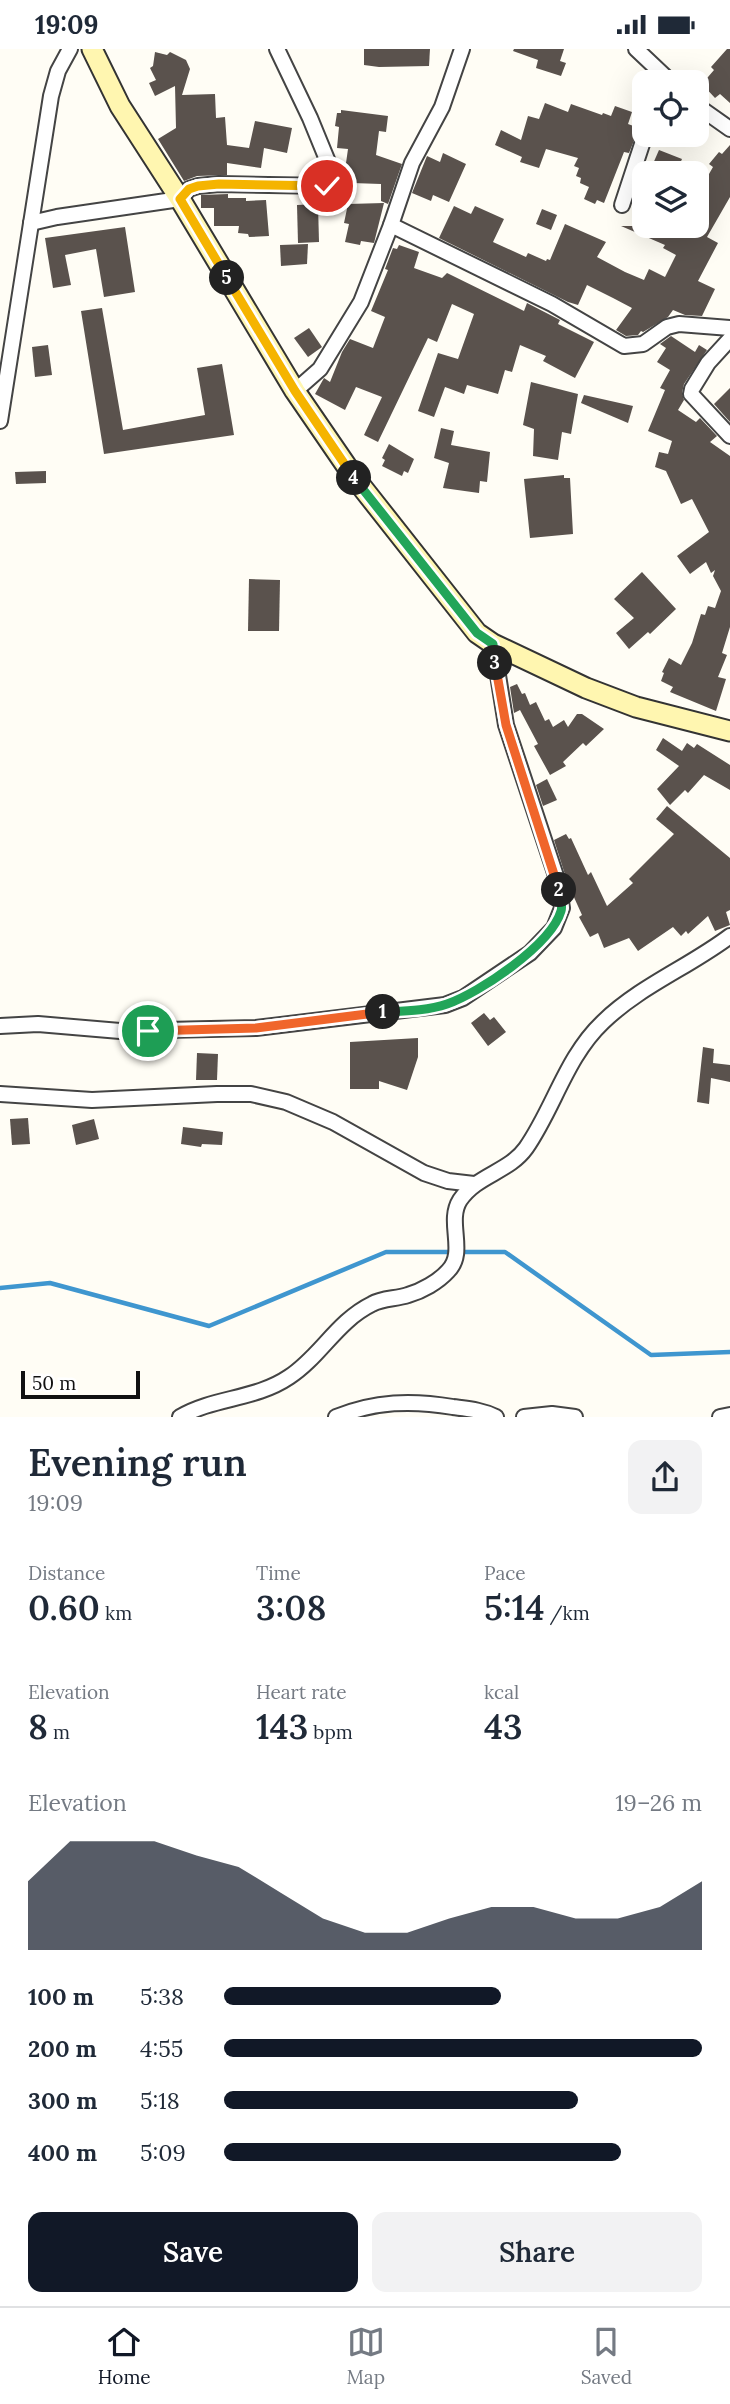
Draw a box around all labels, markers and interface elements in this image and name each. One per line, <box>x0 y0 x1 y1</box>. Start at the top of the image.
text: 19:09 <box>35 8 99 41</box>
map controls <box>632 70 709 238</box>
button: locate <box>632 70 709 147</box>
pin <box>297 156 357 216</box>
button: layers <box>632 161 709 238</box>
icon: check <box>308 167 346 205</box>
pin: 5 <box>210 261 244 295</box>
text: 5 <box>221 265 232 289</box>
pin: 4 <box>336 461 372 495</box>
text: 4 <box>348 465 359 489</box>
pin: 3 <box>477 645 512 681</box>
text: 3 <box>489 650 500 674</box>
pin: 2 <box>542 873 576 907</box>
text: 2 <box>553 877 564 901</box>
pin: 1 <box>366 995 400 1030</box>
text: 1 <box>379 999 386 1023</box>
pin <box>118 1001 178 1061</box>
icon: arrive <box>129 1012 167 1050</box>
scale bar <box>21 1368 140 1400</box>
text: 50 m <box>32 1371 76 1395</box>
text: Evening run <box>28 1438 247 1486</box>
button: share <box>628 1440 702 1514</box>
text: 19:09 <box>28 1488 83 1517</box>
text: Distance <box>28 1561 105 1585</box>
text: Time <box>256 1561 301 1585</box>
text: Pace <box>484 1561 526 1585</box>
text: 0.60 <box>28 1585 100 1630</box>
text: 3:08 <box>256 1585 326 1630</box>
text: 5:14 <box>484 1585 545 1630</box>
text: km <box>100 1601 132 1625</box>
text: /km <box>545 1601 590 1625</box>
text: Elevation <box>28 1680 110 1704</box>
text: Heart rate <box>256 1680 347 1704</box>
text: kcal <box>484 1680 519 1704</box>
text: 8 <box>28 1704 48 1749</box>
text: 143 <box>256 1704 308 1749</box>
text: 43 <box>484 1704 523 1749</box>
text: m <box>48 1720 70 1744</box>
text: bpm <box>308 1720 353 1744</box>
text: Elevation <box>28 1788 127 1817</box>
text: 19–26 m <box>615 1788 702 1817</box>
text: 100 m <box>28 1982 94 2011</box>
text: 5:38 <box>140 1982 184 2011</box>
text: 200 m <box>28 2034 97 2063</box>
text: 4:55 <box>140 2034 183 2063</box>
text: 300 m <box>28 2086 97 2115</box>
text: 5:18 <box>140 2086 180 2115</box>
text: 400 m <box>28 2138 97 2167</box>
text: 5:09 <box>140 2138 186 2167</box>
button: Save <box>28 2212 358 2292</box>
button: Share <box>372 2212 702 2292</box>
tab: Home <box>98 2323 151 2389</box>
tab: Map <box>346 2323 385 2389</box>
tab: Saved <box>581 2323 632 2389</box>

